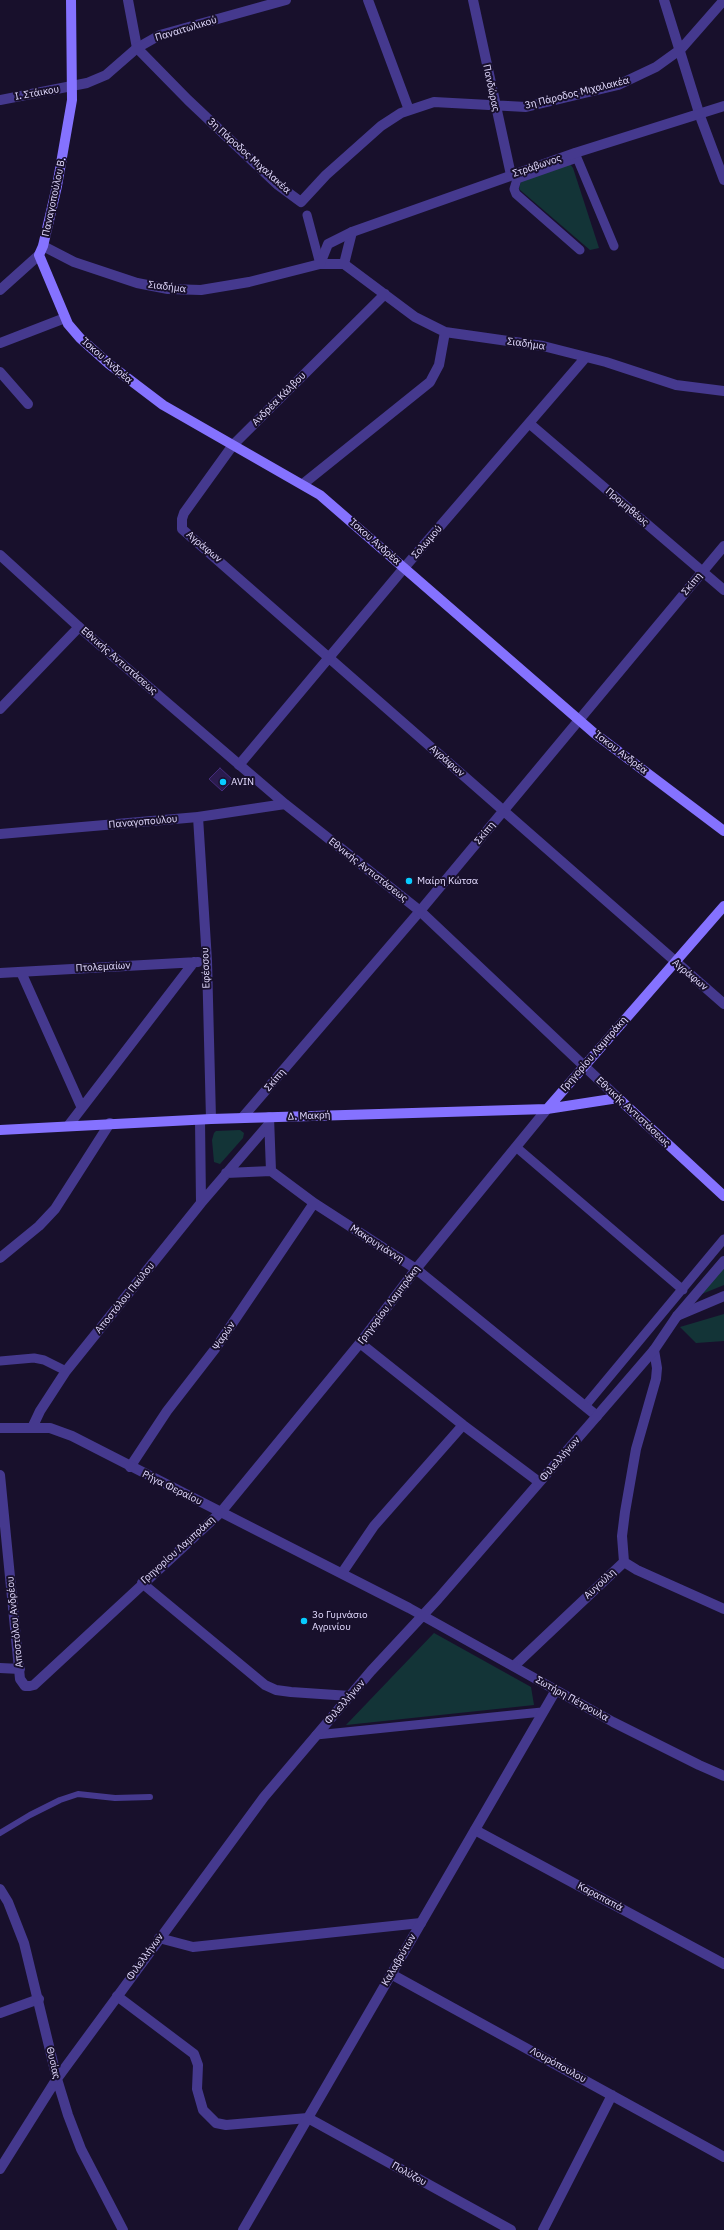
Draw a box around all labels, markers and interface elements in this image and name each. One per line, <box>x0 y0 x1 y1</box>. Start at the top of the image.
street label: Παναιτωλικού <box>154 14 218 44</box>
street label: Πανδώρας <box>480 63 502 113</box>
street label: 3η Πάροδος Μιχαλακέα <box>524 74 630 112</box>
street label: Ι. Στάικου <box>14 83 60 103</box>
street label: 3η Πάροδος Μιχαλακέα <box>205 116 293 196</box>
street label: Στράβωνος <box>511 152 563 180</box>
street label: Παναγοπούλου Β. <box>40 156 68 238</box>
street label: Σιαδήμα <box>147 279 187 295</box>
street label: Σιαδήμα <box>506 335 546 353</box>
street label: Ίσκου Ανδρέα <box>79 336 135 386</box>
street label: Ανδρέα Κάλβου <box>250 370 308 428</box>
street label: Προμηθέως <box>603 486 651 528</box>
street label: Ίσκου Ανδρέα <box>347 517 403 567</box>
street label: Σολωμού <box>409 523 445 561</box>
street label: Αγράφων <box>184 529 224 565</box>
street label: Σκίπη <box>679 570 705 598</box>
street label: Εθνικής Αντιστάσεως <box>79 625 159 697</box>
street label: Ίσκου Ανδρέα <box>592 729 650 777</box>
street label: Αγράφων <box>427 743 467 779</box>
place label: AVIN <box>231 776 254 788</box>
marker: AVIN <box>218 777 228 787</box>
street label: Παναγοπούλου <box>108 813 178 831</box>
street label: Σκίπη <box>472 819 498 847</box>
street label: Εθνικής Αντιστάσεως <box>326 835 410 905</box>
place label: Μαίρη Κώτσα <box>417 875 478 887</box>
marker: Μαίρη Κώτσα <box>404 876 414 886</box>
street label: Εφέσσου <box>199 947 213 989</box>
street label: Αγράφων <box>670 957 710 993</box>
street label: Πτολεμαίων <box>75 960 131 974</box>
street label: Γρηγορίου Λαμπράκη <box>558 1014 630 1094</box>
street label: Σκίπη <box>262 1066 288 1094</box>
street label: Εθνικής Αντιστάσεως <box>593 1075 673 1149</box>
street label: Δ. Μακρή <box>287 1109 331 1123</box>
street label: Μακρυγιάννη <box>348 1222 406 1266</box>
street label: Αποστόλου Παύλου <box>93 1260 157 1336</box>
street label: Γρηγορίου Λαμπράκη <box>356 1263 422 1347</box>
street label: Ψαρών <box>210 1319 238 1353</box>
street label: Φιλελλήνων <box>537 1434 583 1484</box>
street label: Ρήγα Φεραίου <box>140 1468 204 1508</box>
street label: Γρηγορίου Λαμπράκη <box>139 1514 217 1586</box>
street label: Αυγούλη <box>582 1566 618 1602</box>
street label: Αποστόλου Ανδρέου <box>4 1576 26 1668</box>
place label: 3ο Γυμνάσιο Αγρινίου <box>312 1609 367 1632</box>
marker: 3ο Γυμνάσιο Αγρινίου <box>299 1616 309 1626</box>
street label: Σωτήρη Πέτρουλα <box>533 1674 611 1724</box>
street label: Φιλελλήνων <box>322 1677 368 1727</box>
street label: Καραπαπά <box>575 1880 625 1914</box>
street label: Φιλελλήνων <box>124 1931 166 1983</box>
street label: Καλαβρύτων <box>379 1932 419 1988</box>
street label: Λουρόπουλου <box>528 2045 588 2085</box>
street label: Θυσίας <box>43 2046 63 2080</box>
street label: Πολύζου <box>389 2160 429 2188</box>

